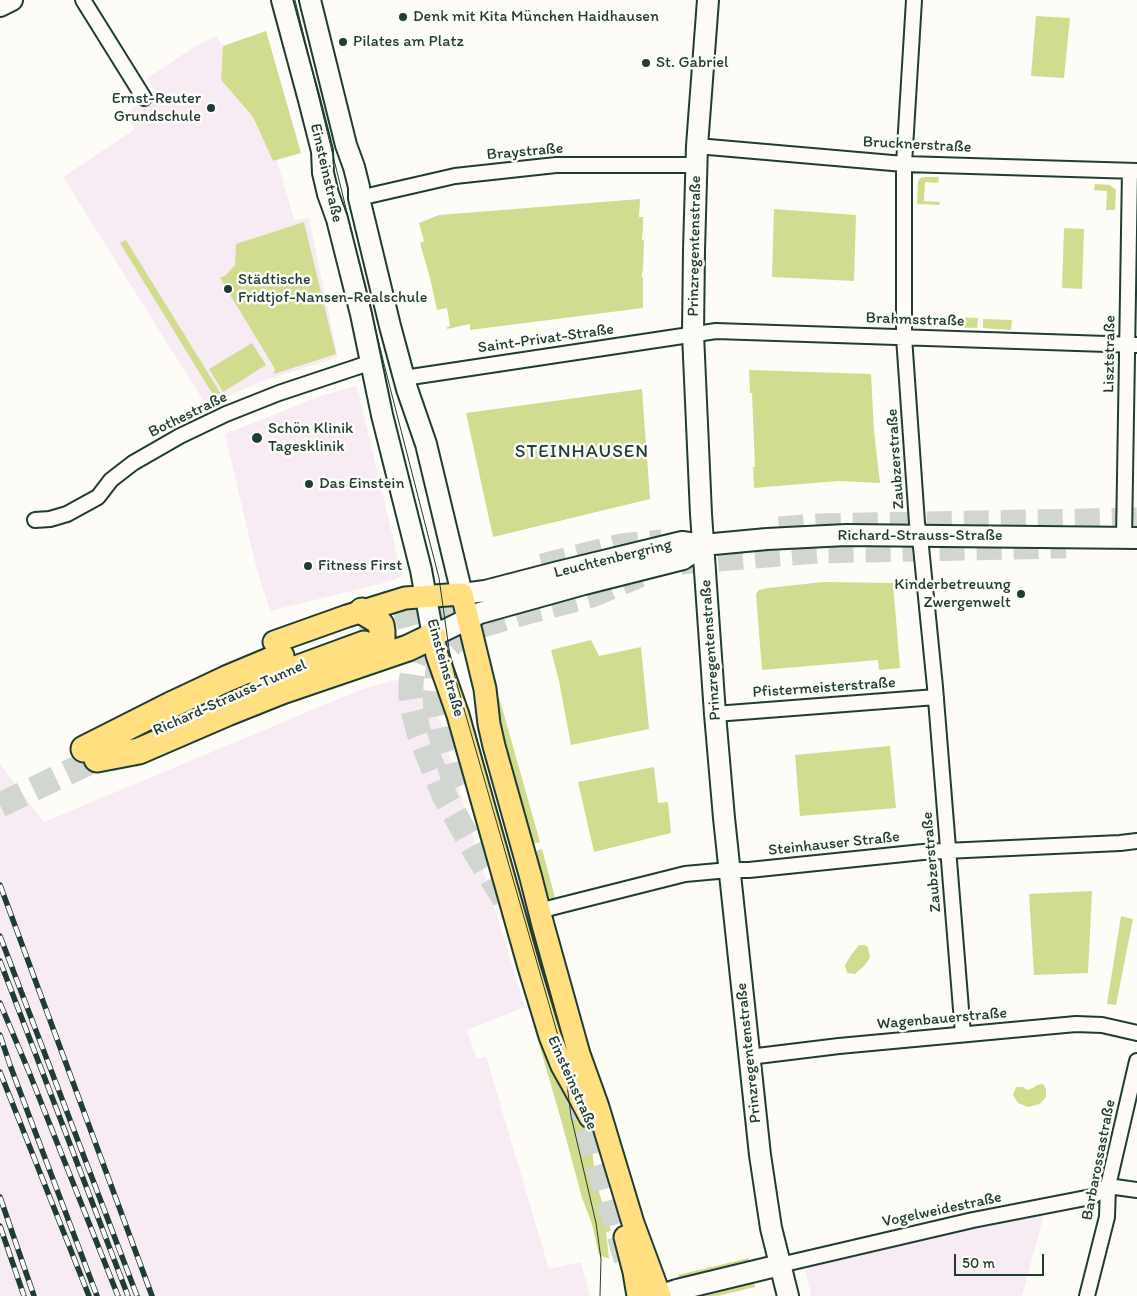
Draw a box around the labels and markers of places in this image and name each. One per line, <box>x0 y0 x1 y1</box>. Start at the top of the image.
place label: Denk mit Kita München Haidhausen <box>413 7 659 27</box>
marker: Denk mit Kita München Haidhausen <box>397 11 409 23</box>
place label: Pilates am Platz <box>353 32 464 52</box>
marker: Pilates am Platz <box>337 36 349 48</box>
place label: St. Gabriel <box>656 53 729 73</box>
marker: St. Gabriel <box>640 57 652 69</box>
place label: Ernst-Reuter Grundschule <box>112 89 201 127</box>
marker: Ernst-Reuter Grundschule <box>205 102 217 114</box>
place label: Städtische Fridtjof-Nansen-Realschule <box>238 270 427 308</box>
marker: Städtische Fridtjof-Nansen-Realschule <box>222 283 234 295</box>
place label: Schön Klinik Tagesklinik <box>268 419 353 457</box>
marker: Schön Klinik Tagesklinik <box>250 431 264 445</box>
place label: Das Einstein <box>319 474 404 494</box>
marker: Das Einstein <box>303 478 315 490</box>
place label: Fitness First <box>318 556 402 576</box>
marker: Fitness First <box>302 560 314 572</box>
place label: Kinderbetreuung Zwergenwelt <box>894 575 1011 613</box>
marker: Kinderbetreuung Zwergenwelt <box>1015 588 1027 600</box>

